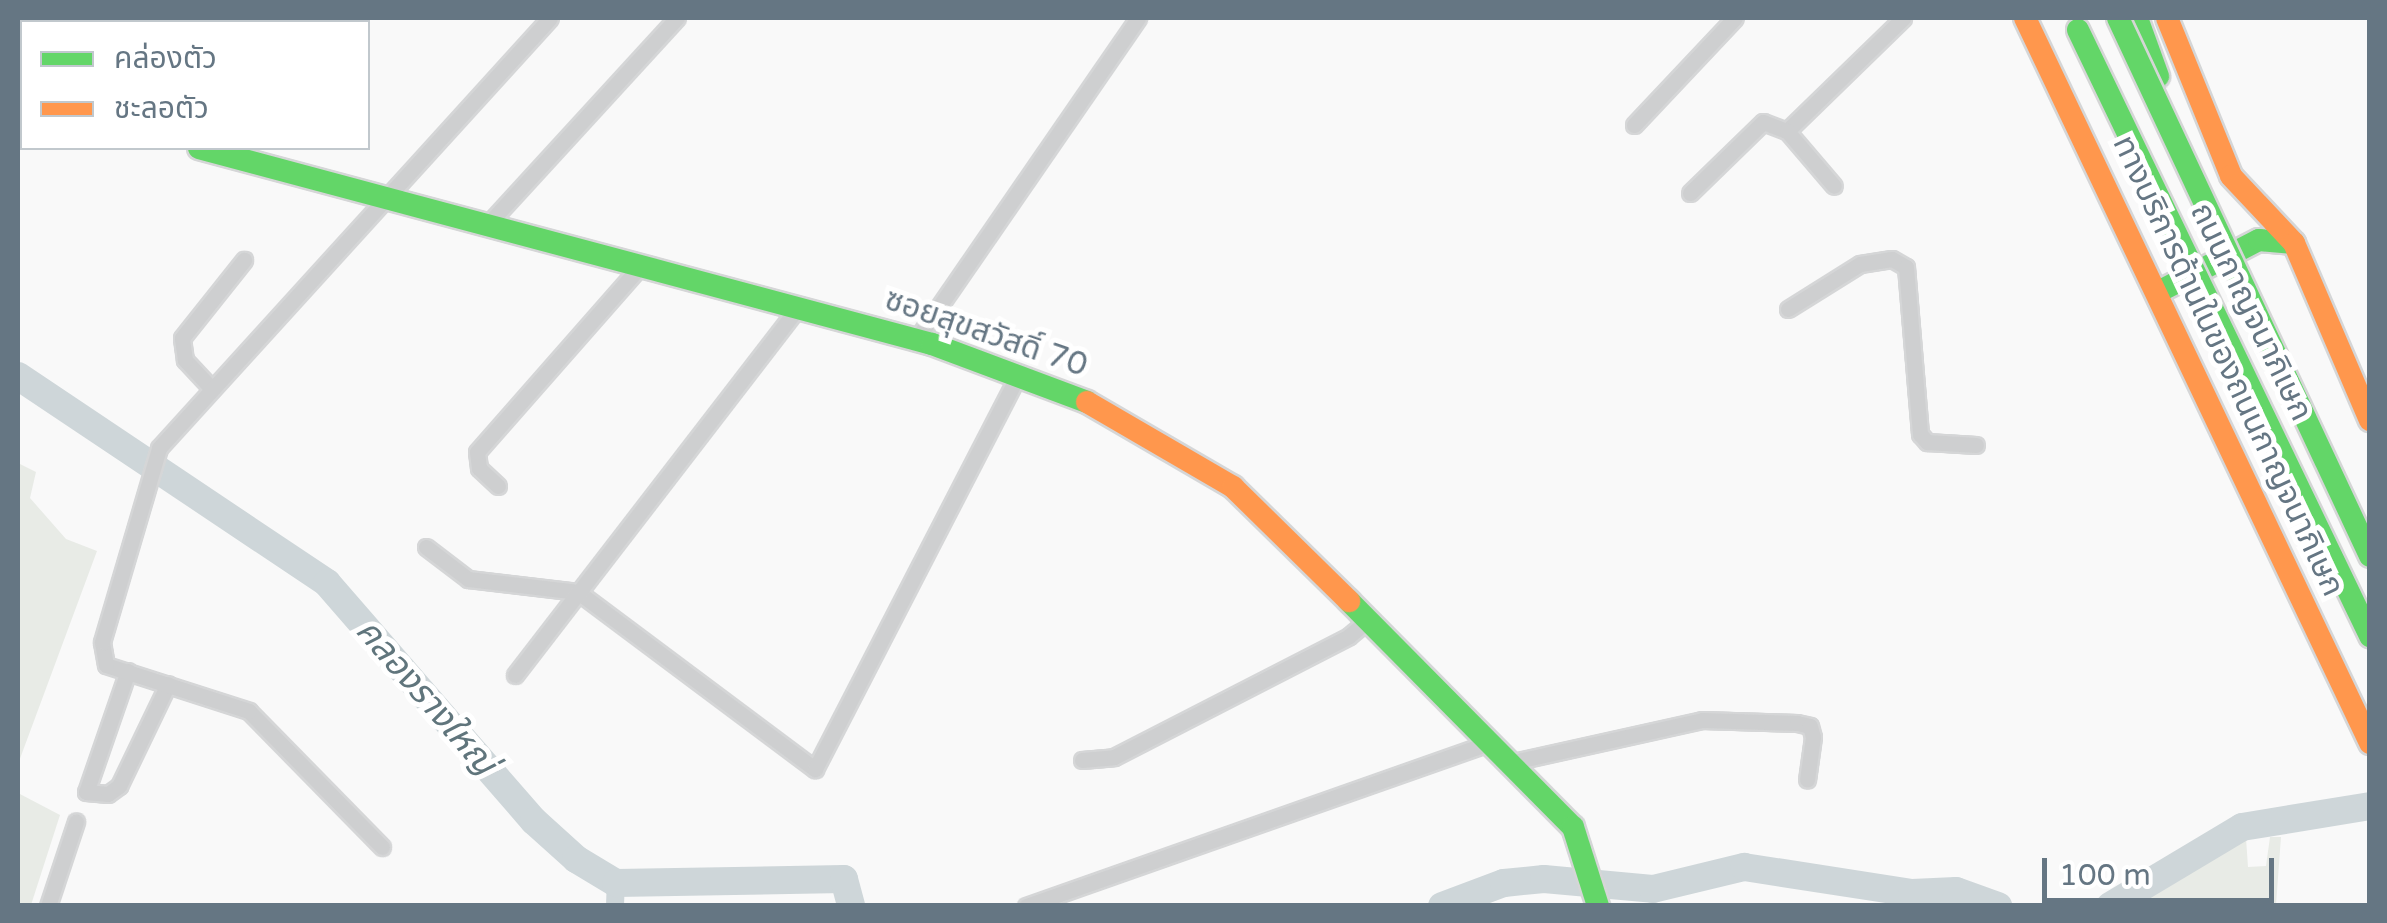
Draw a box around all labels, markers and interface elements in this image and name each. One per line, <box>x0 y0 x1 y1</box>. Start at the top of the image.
legend <box>20 20 370 150</box>
text: คล่องตัว <box>114 40 217 77</box>
text: ชะลอตัว <box>114 90 209 127</box>
street label: ทางบริการด้านในของถนนกาญจนาภิเษก <box>2104 130 2352 602</box>
street label: ถนนกาญจนาภิเษก <box>2182 197 2320 427</box>
street label: ซอยสุขสวัสดิ์ 70 <box>880 280 1092 386</box>
water label: คลองรางใหญ่ <box>347 610 505 784</box>
scale bar <box>2047 838 2280 900</box>
text: 100 m <box>2059 857 2151 894</box>

